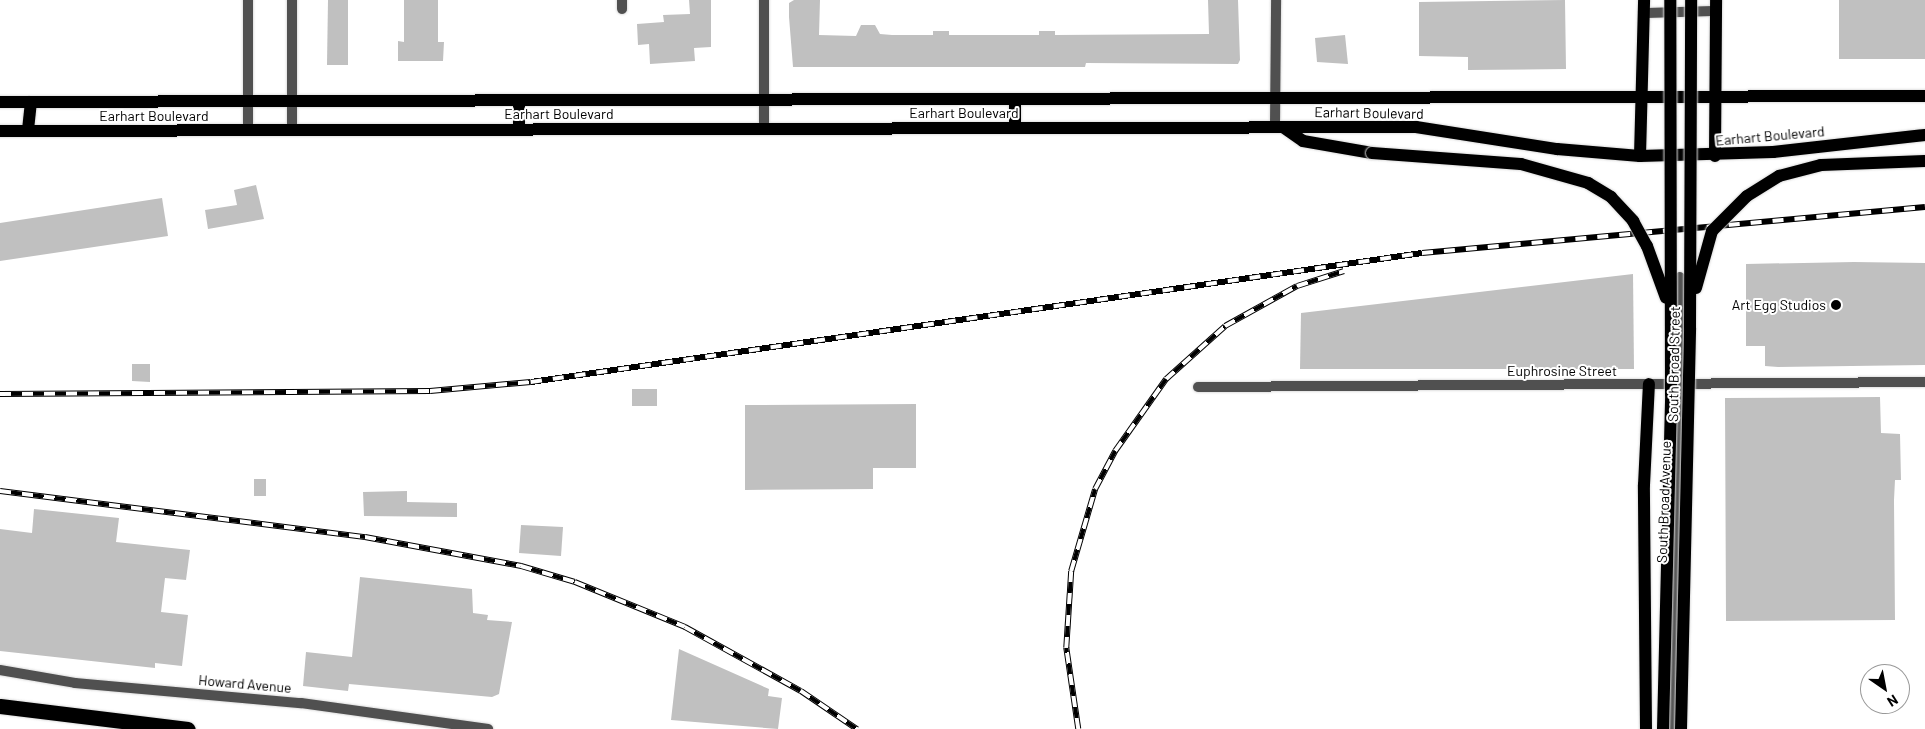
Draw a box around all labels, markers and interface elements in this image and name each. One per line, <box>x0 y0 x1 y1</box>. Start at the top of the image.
street label: Earhart Boulevard <box>1314 104 1424 122</box>
street label: Earhart Boulevard <box>909 105 1019 121</box>
street label: Earhart Boulevard <box>504 106 614 122</box>
street label: Earhart Boulevard <box>99 108 209 124</box>
street label: Earhart Boulevard <box>1715 123 1825 149</box>
place label: Art Egg Studios <box>1732 297 1826 313</box>
marker: Art Egg Studios <box>1830 299 1842 311</box>
street label: South Broad Street <box>1665 306 1683 422</box>
street label: Euphrosine Street <box>1507 363 1617 379</box>
street label: South Broad Avenue <box>1653 441 1675 563</box>
north arrow <box>1860 664 1910 714</box>
street label: Howard Avenue <box>198 672 292 696</box>
text: N <box>1884 691 1901 711</box>

